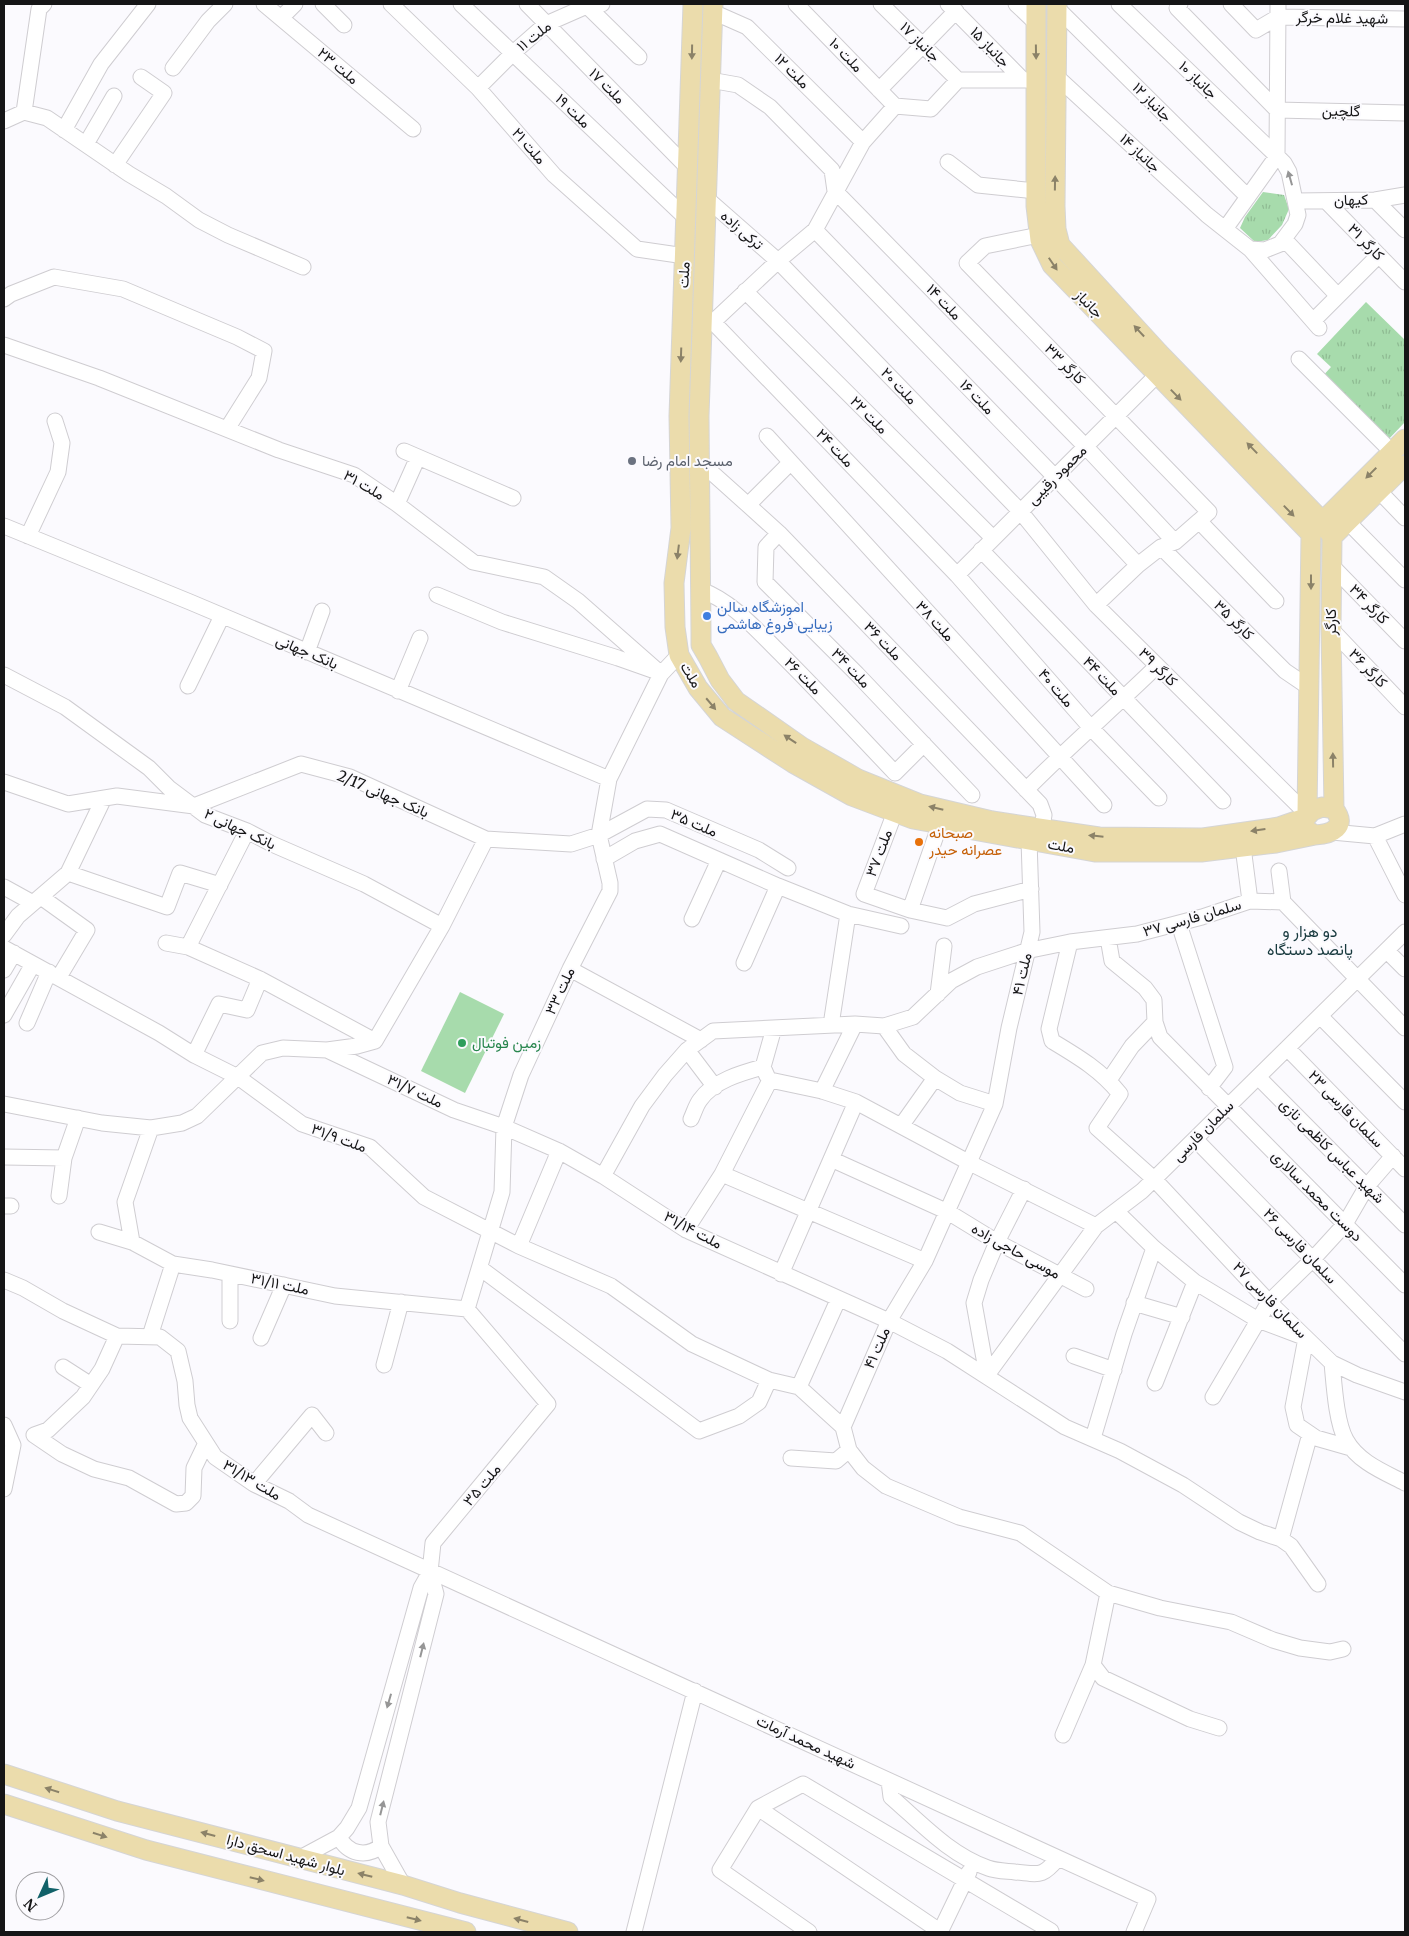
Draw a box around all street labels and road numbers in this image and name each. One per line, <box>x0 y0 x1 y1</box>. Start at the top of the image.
street label: شهید غلام خرگر <box>1295 7 1389 29</box>
street label: ملت ۱۱ <box>513 16 555 55</box>
street label: جانباز ۱۷ <box>896 18 944 66</box>
street label: جانباز ۱۵ <box>966 22 1014 71</box>
street label: ملت ۱۰ <box>825 33 867 76</box>
street label: ملت ۲۳ <box>314 43 363 88</box>
street label: ملت ۱۲ <box>771 49 814 92</box>
street label: جانباز ۱۰ <box>1175 57 1222 103</box>
street label: ملت ۱۷ <box>585 64 629 108</box>
street label: جانباز ۱۲ <box>1129 78 1176 125</box>
street label: ملت ۱۹ <box>552 89 595 132</box>
street label: گلچین <box>1322 101 1361 121</box>
street label: ملت ۲۱ <box>508 123 550 168</box>
street label: جانباز ۱۴ <box>1116 129 1165 176</box>
street label: کیهان <box>1333 189 1369 210</box>
street label: ترکی زاده <box>716 206 768 254</box>
street label: کارگر ۳۱ <box>1344 219 1389 265</box>
street label: ملت <box>673 261 694 289</box>
street label: ملت ۱۴ <box>923 280 966 324</box>
street label: جانباز <box>1071 285 1107 322</box>
street label: کارگر ۳۳ <box>1041 339 1090 388</box>
street label: ملت ۲۰ <box>877 363 922 408</box>
street label: ملت ۱۶ <box>956 375 999 418</box>
street label: ملت ۲۲ <box>846 392 892 438</box>
street label: ملت ۲۴ <box>812 424 858 471</box>
street label: محمود رقیبی <box>1023 441 1091 509</box>
street label: ملت ۳۱ <box>340 465 388 504</box>
street label: کارگر ۳۴ <box>1346 580 1393 628</box>
street label: ملت ۳۸ <box>912 596 959 645</box>
street label: کارگر ۳۵ <box>1210 596 1259 644</box>
street label: کارگر <box>1321 608 1340 636</box>
street label: ملت ۳۶ <box>860 617 907 664</box>
street label: بانک جهانی <box>273 630 341 674</box>
street label: کارگر ۳۹ <box>1135 643 1182 690</box>
street label: ملت ۳۴ <box>828 644 875 692</box>
street label: کارگر ۳۶ <box>1345 644 1392 692</box>
street label: ملت ۴۴ <box>1079 652 1126 699</box>
street label: ملت ۲۶ <box>781 653 826 698</box>
street label: ملت <box>676 658 707 691</box>
street label: ملت ۴۰ <box>1034 664 1078 711</box>
street label: بانک جهانی 2/17 <box>334 766 432 822</box>
street label: بانک جهانی ۲ <box>201 804 279 854</box>
street label: ملت ۳۵ <box>668 804 720 841</box>
street label: ملت ۳۷ <box>861 827 896 879</box>
street label: ملت <box>1046 834 1076 857</box>
street label: سلمان فارسی ۳۷ <box>1140 894 1244 942</box>
street label: ملت ۴۱ <box>1007 951 1036 997</box>
street label: ملت ۳۳ <box>540 964 579 1017</box>
street label: سلمان فارسی ۲۳ <box>1304 1066 1388 1152</box>
street label: ملت ۳۱/۷ <box>384 1069 446 1112</box>
street label: شهید عباس کاظمی نازی <box>1275 1094 1389 1208</box>
street label: سلمان فارسی <box>1168 1096 1238 1166</box>
street label: ملت ۳۱/۹ <box>309 1119 369 1156</box>
street label: دوست محمد سالاری <box>1267 1146 1367 1246</box>
street label: سلمان فارسی ۲۶ <box>1259 1204 1341 1288</box>
street label: ملت ۳۱/۱۴ <box>661 1206 726 1253</box>
street label: موسی حاجی زاده <box>968 1218 1064 1284</box>
street label: سلمان فارسی ۲۷ <box>1228 1257 1312 1343</box>
street label: ملت ۳۱/۱۱ <box>249 1268 311 1299</box>
street label: ملت ۴۱ <box>859 1324 894 1371</box>
street label: ملت ۳۱/۱۳ <box>220 1455 285 1504</box>
street label: ملت ۳۵ <box>459 1460 505 1510</box>
street label: شهید محمد آرمات <box>754 1710 859 1773</box>
street label: بلوار شهید اسحق دارا <box>225 1830 347 1880</box>

